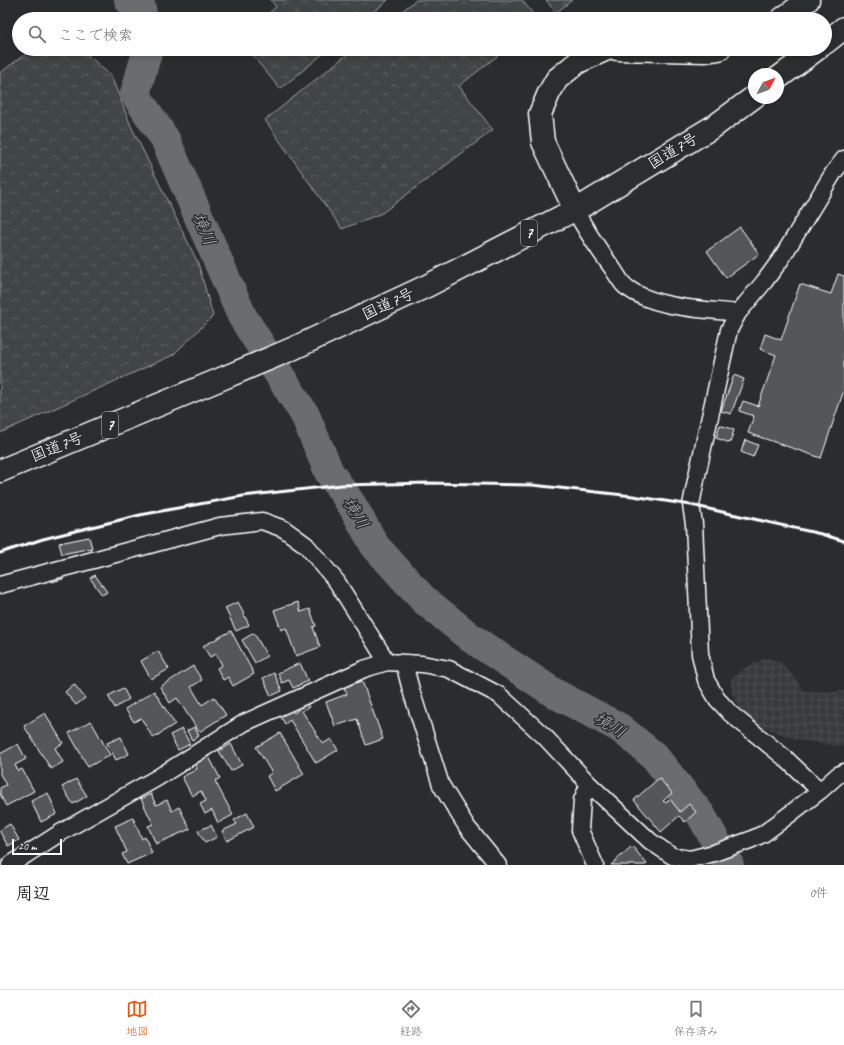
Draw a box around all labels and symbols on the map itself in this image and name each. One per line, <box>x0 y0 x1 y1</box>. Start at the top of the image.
north arrow <box>748 68 784 104</box>
street label: 国道7号 <box>644 128 702 174</box>
water label: 境川 <box>188 209 220 249</box>
road number: 7 <box>521 220 537 246</box>
street label: 国道7号 <box>359 283 417 325</box>
road number: 7 <box>102 412 118 438</box>
street label: 国道7号 <box>28 427 86 467</box>
water label: 境川 <box>338 493 374 533</box>
water label: 境川 <box>590 707 630 743</box>
scale bar <box>12 837 62 856</box>

